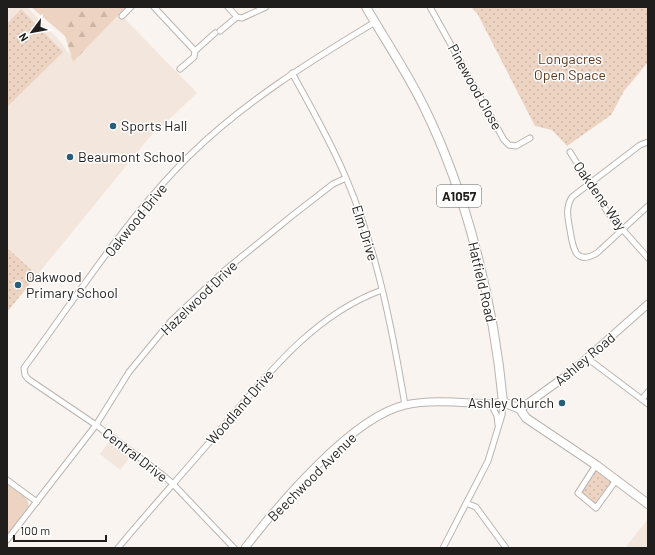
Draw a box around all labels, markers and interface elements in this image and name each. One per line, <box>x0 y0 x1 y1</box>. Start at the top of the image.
north arrow <box>12 12 52 52</box>
text: N <box>16 31 31 44</box>
street label: Pinewood Close <box>445 41 506 133</box>
park label: Longacres Open Space <box>534 50 606 83</box>
place label: Sports Hall <box>121 117 187 134</box>
marker: Sports Hall <box>108 121 118 131</box>
place label: Beaumont School <box>78 148 185 165</box>
marker: Beaumont School <box>65 152 75 162</box>
street label: Oakdene Way <box>570 158 631 234</box>
street label: Oakwood Drive <box>101 180 170 260</box>
road number: A1057 <box>437 185 481 207</box>
street label: Elm Drive <box>349 203 382 263</box>
street label: Hatfield Road <box>465 240 500 324</box>
street label: Hazelwood Drive <box>157 257 241 338</box>
place label: Oakwood Primary School <box>26 268 118 301</box>
marker: Oakwood Primary School <box>13 280 23 290</box>
street label: Ashley Road <box>551 328 618 389</box>
street label: Woodland Drive <box>202 366 277 448</box>
place label: Ashley Church <box>468 394 554 411</box>
marker: Ashley Church <box>557 398 567 408</box>
street label: Central Drive <box>99 424 171 485</box>
street label: Beechwood Avenue <box>264 429 360 525</box>
scale bar <box>14 517 106 543</box>
text: 100 m <box>20 523 50 537</box>

